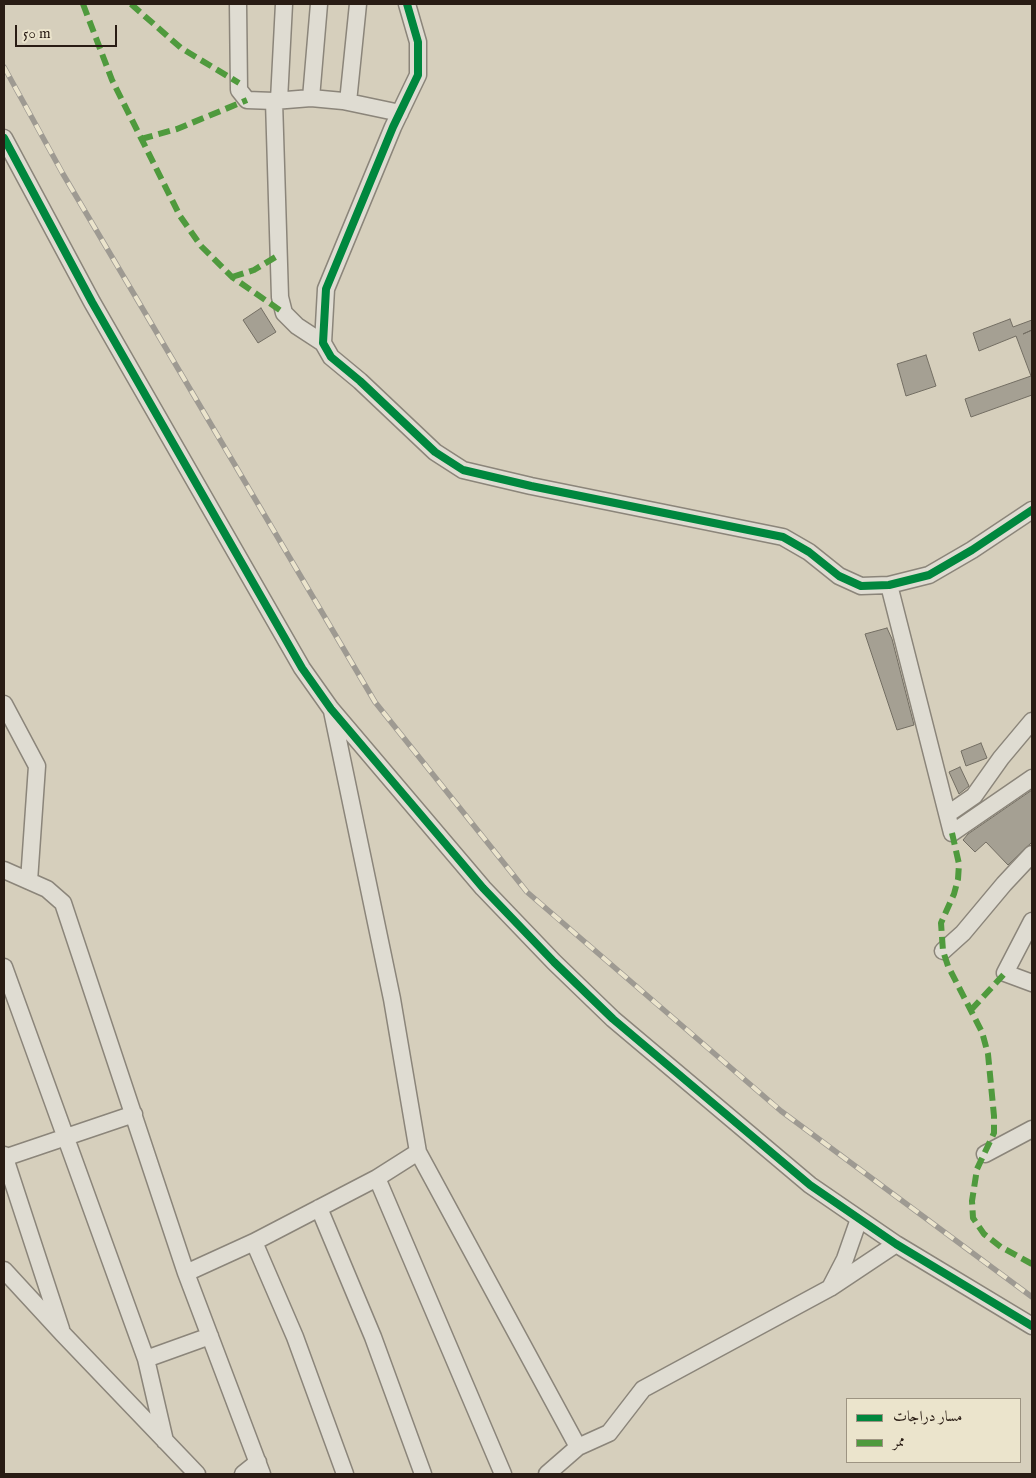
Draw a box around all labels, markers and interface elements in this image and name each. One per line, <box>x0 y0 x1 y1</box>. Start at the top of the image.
scale bar <box>18 15 120 47</box>
text: 50 m <box>23 24 51 43</box>
legend <box>846 1398 1021 1463</box>
text: مسار دراجات <box>893 1407 962 1426</box>
text: ممر <box>893 1432 905 1451</box>

